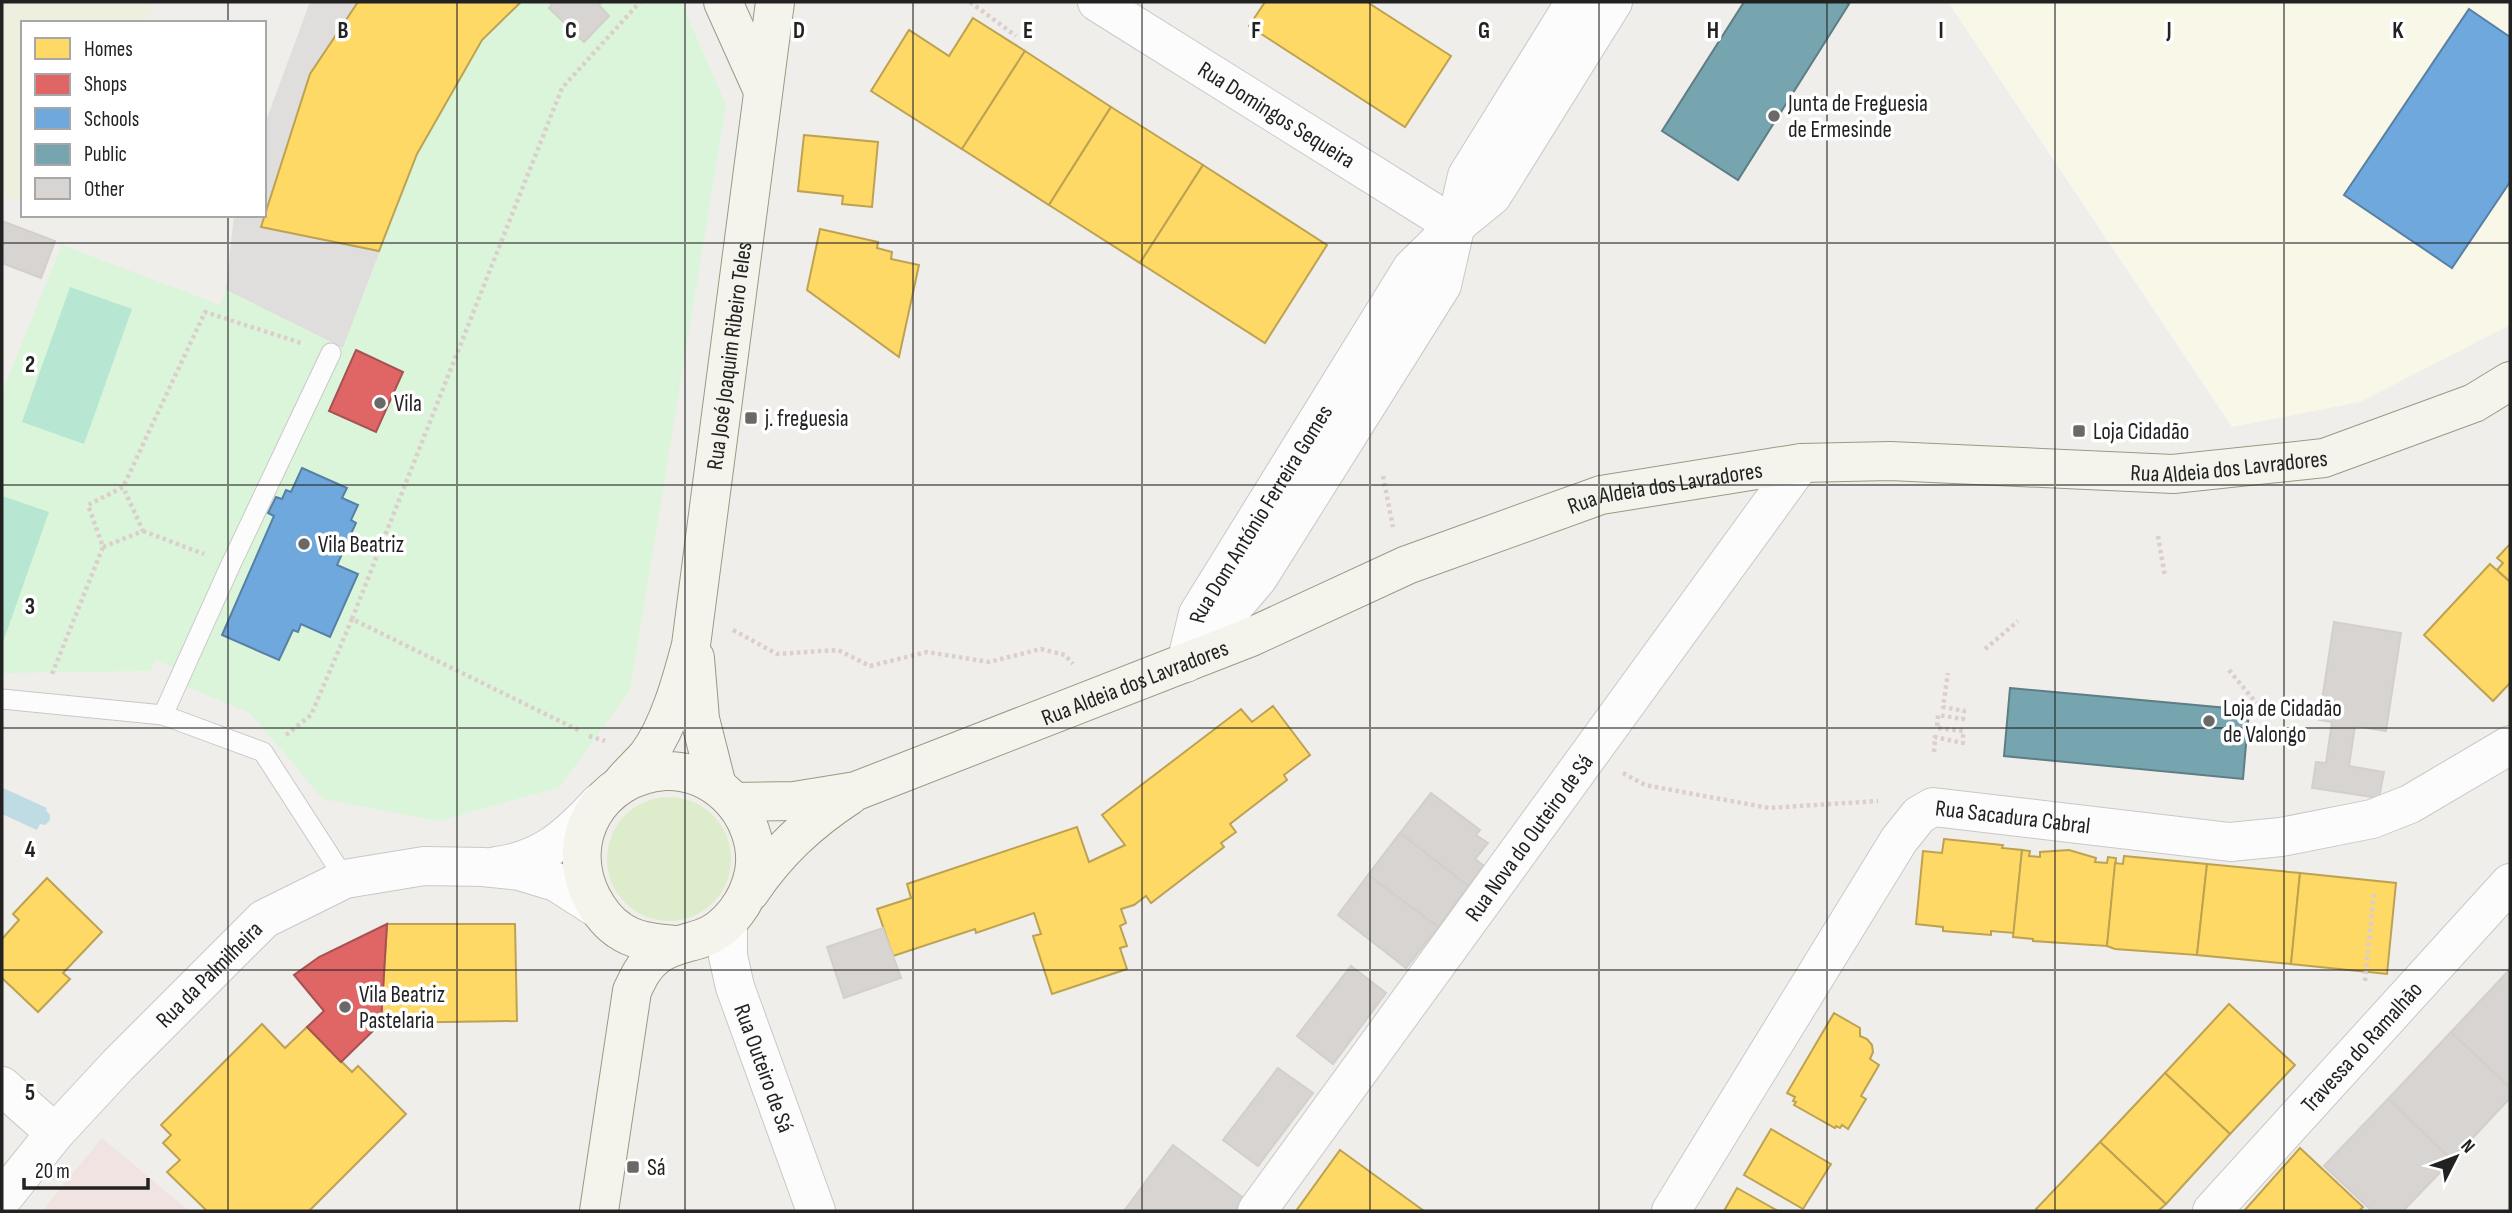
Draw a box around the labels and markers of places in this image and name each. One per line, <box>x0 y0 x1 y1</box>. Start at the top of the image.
place label: Junta de Freguesia de Ermesinde <box>1787 90 1928 144</box>
marker: Junta de Freguesia de Ermesinde <box>1766 108 1782 124</box>
place label: Vila <box>394 390 422 418</box>
marker: Vila <box>372 395 388 411</box>
place label: j. freguesia <box>764 405 849 433</box>
marker: j. freguesia <box>743 410 759 426</box>
place label: Loja Cidadão <box>2093 418 2189 446</box>
marker: Loja Cidadão <box>2071 423 2087 439</box>
place label: Vila Beatriz <box>318 531 404 559</box>
marker: Vila Beatriz <box>296 536 312 552</box>
place label: Loja de Cidadão de Valongo <box>2223 695 2342 749</box>
marker: Loja de Cidadão de Valongo <box>2201 713 2217 729</box>
place label: Vila Beatriz Pastelaria <box>359 981 445 1035</box>
marker: Vila Beatriz Pastelaria <box>337 999 353 1015</box>
place label: Sá <box>647 1154 666 1182</box>
marker: Sá <box>625 1159 641 1175</box>

